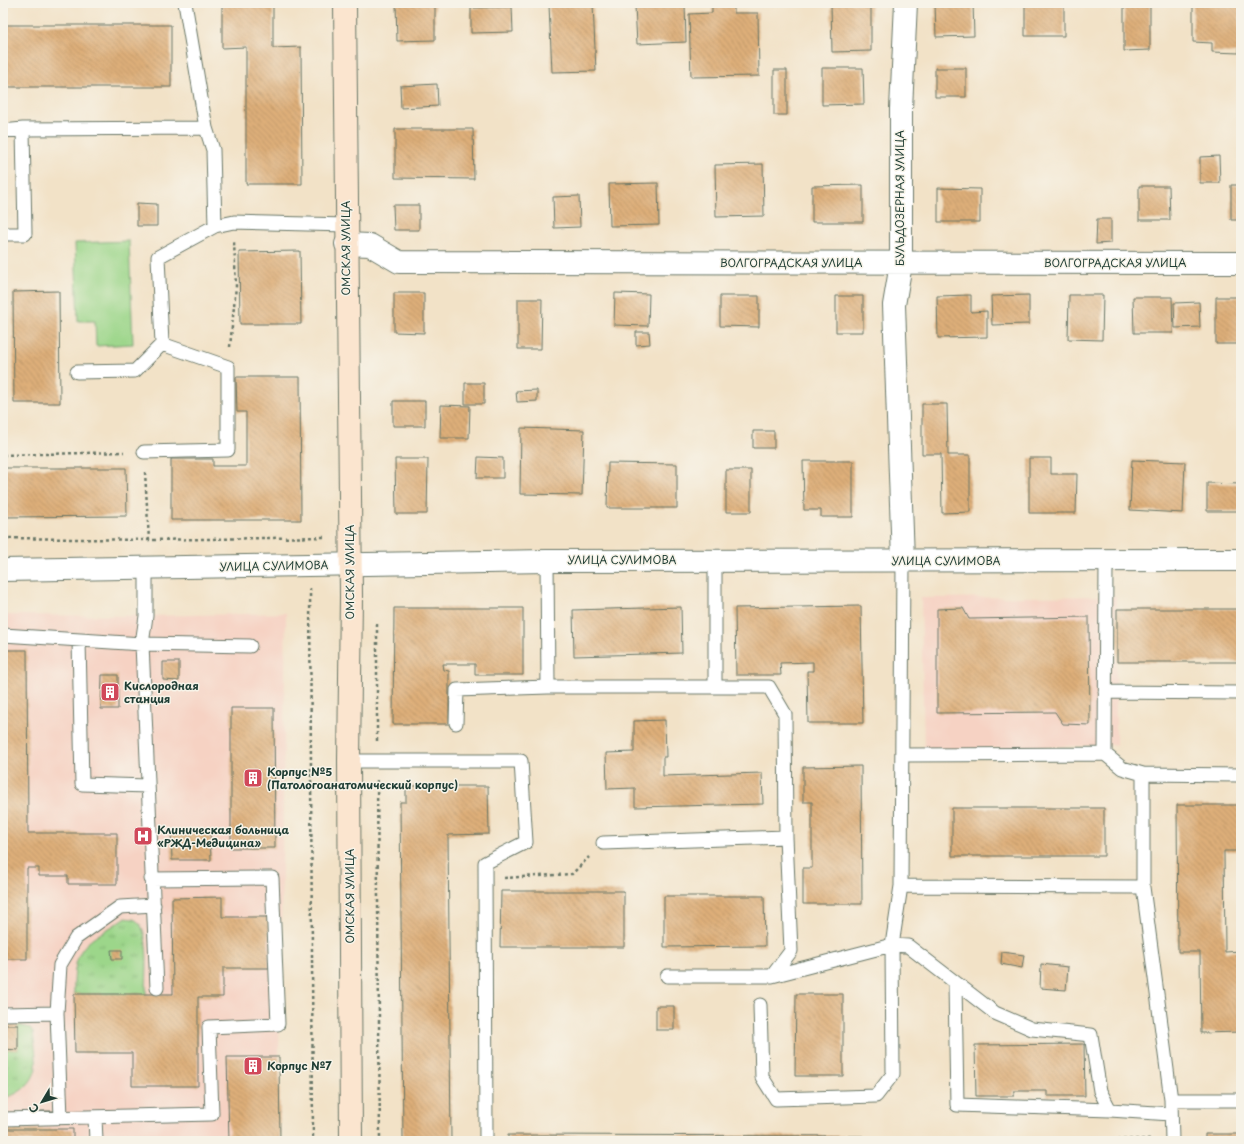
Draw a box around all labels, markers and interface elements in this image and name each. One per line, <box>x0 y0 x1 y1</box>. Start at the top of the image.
street label: БУЛЬДОЗЕРНАЯ УЛИЦА <box>891 130 908 266</box>
street label: ОМСКАЯ УЛИЦА <box>337 200 354 295</box>
street label: ВОЛГОГРАДСКАЯ УЛИЦА <box>720 254 863 271</box>
street label: ВОЛГОГРАДСКАЯ УЛИЦА <box>1044 254 1187 271</box>
street label: ОМСКАЯ УЛИЦА <box>341 524 358 619</box>
street label: УЛИЦА СУЛИМОВА <box>567 551 677 568</box>
street label: УЛИЦА СУЛИМОВА <box>891 552 1001 569</box>
street label: УЛИЦА СУЛИМОВА <box>219 556 329 575</box>
place label: Кислородная станция <box>124 677 199 707</box>
building icon: Кислородная станция <box>99 681 121 703</box>
place label: Корпус №5 (Патологоанатомический корпус) <box>267 763 458 793</box>
building icon: Корпус №5 (Патологоанатомический корпус) <box>242 767 264 789</box>
place label: Клиническая больница «РЖД-Медицина» <box>157 821 289 851</box>
hospital icon: Клиническая больница «РЖД-Медицина» <box>132 825 154 847</box>
street label: ОМСКАЯ УЛИЦА <box>341 848 358 943</box>
building icon: Корпус №7 <box>242 1055 264 1077</box>
place label: Корпус №7 <box>267 1057 332 1074</box>
north arrow <box>22 1082 62 1122</box>
text: С <box>24 1100 43 1117</box>

